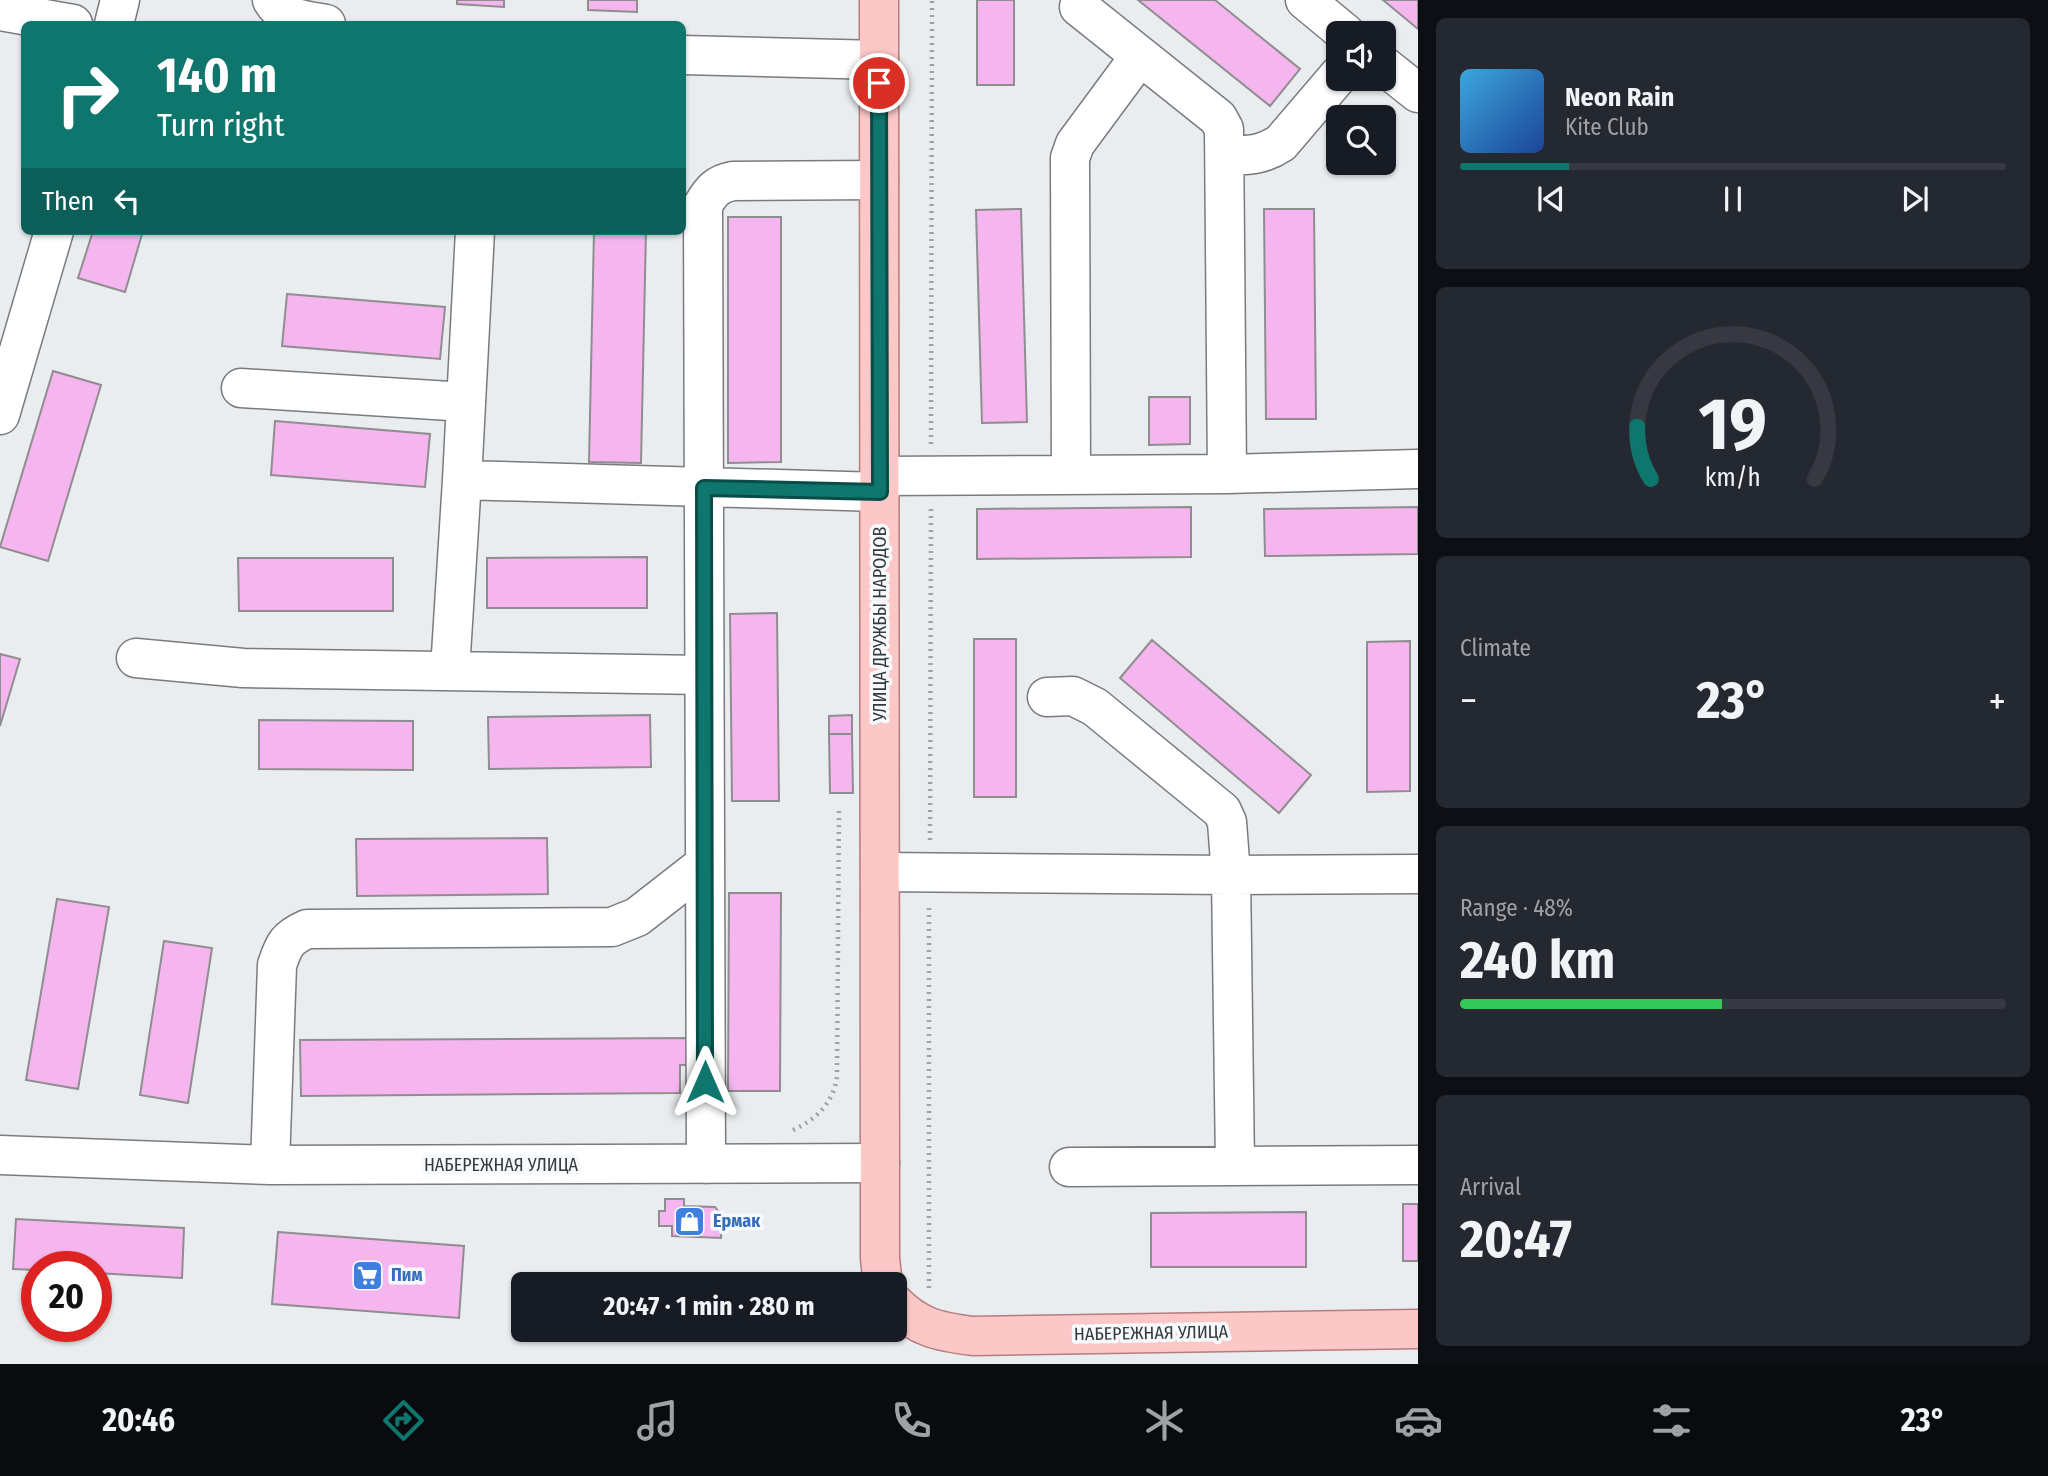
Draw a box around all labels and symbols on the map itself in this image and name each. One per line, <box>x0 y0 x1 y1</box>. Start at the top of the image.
pin <box>849 53 909 113</box>
street label: УЛИЦА ДРУЖБЫ НАРОДОВ <box>869 527 891 722</box>
position arrow <box>668 1045 742 1119</box>
street label: НАБЕРЕЖНАЯ УЛИЦА <box>424 1154 579 1176</box>
shop icon: Ермак <box>673 1204 707 1238</box>
place label: Ермак <box>713 1210 761 1232</box>
speed limit sign: 20 <box>21 1251 112 1342</box>
supermarket icon: Пим <box>351 1258 385 1292</box>
place label: Пим <box>391 1264 423 1286</box>
street label: НАБЕРЕЖНАЯ УЛИЦА <box>1074 1321 1229 1345</box>

